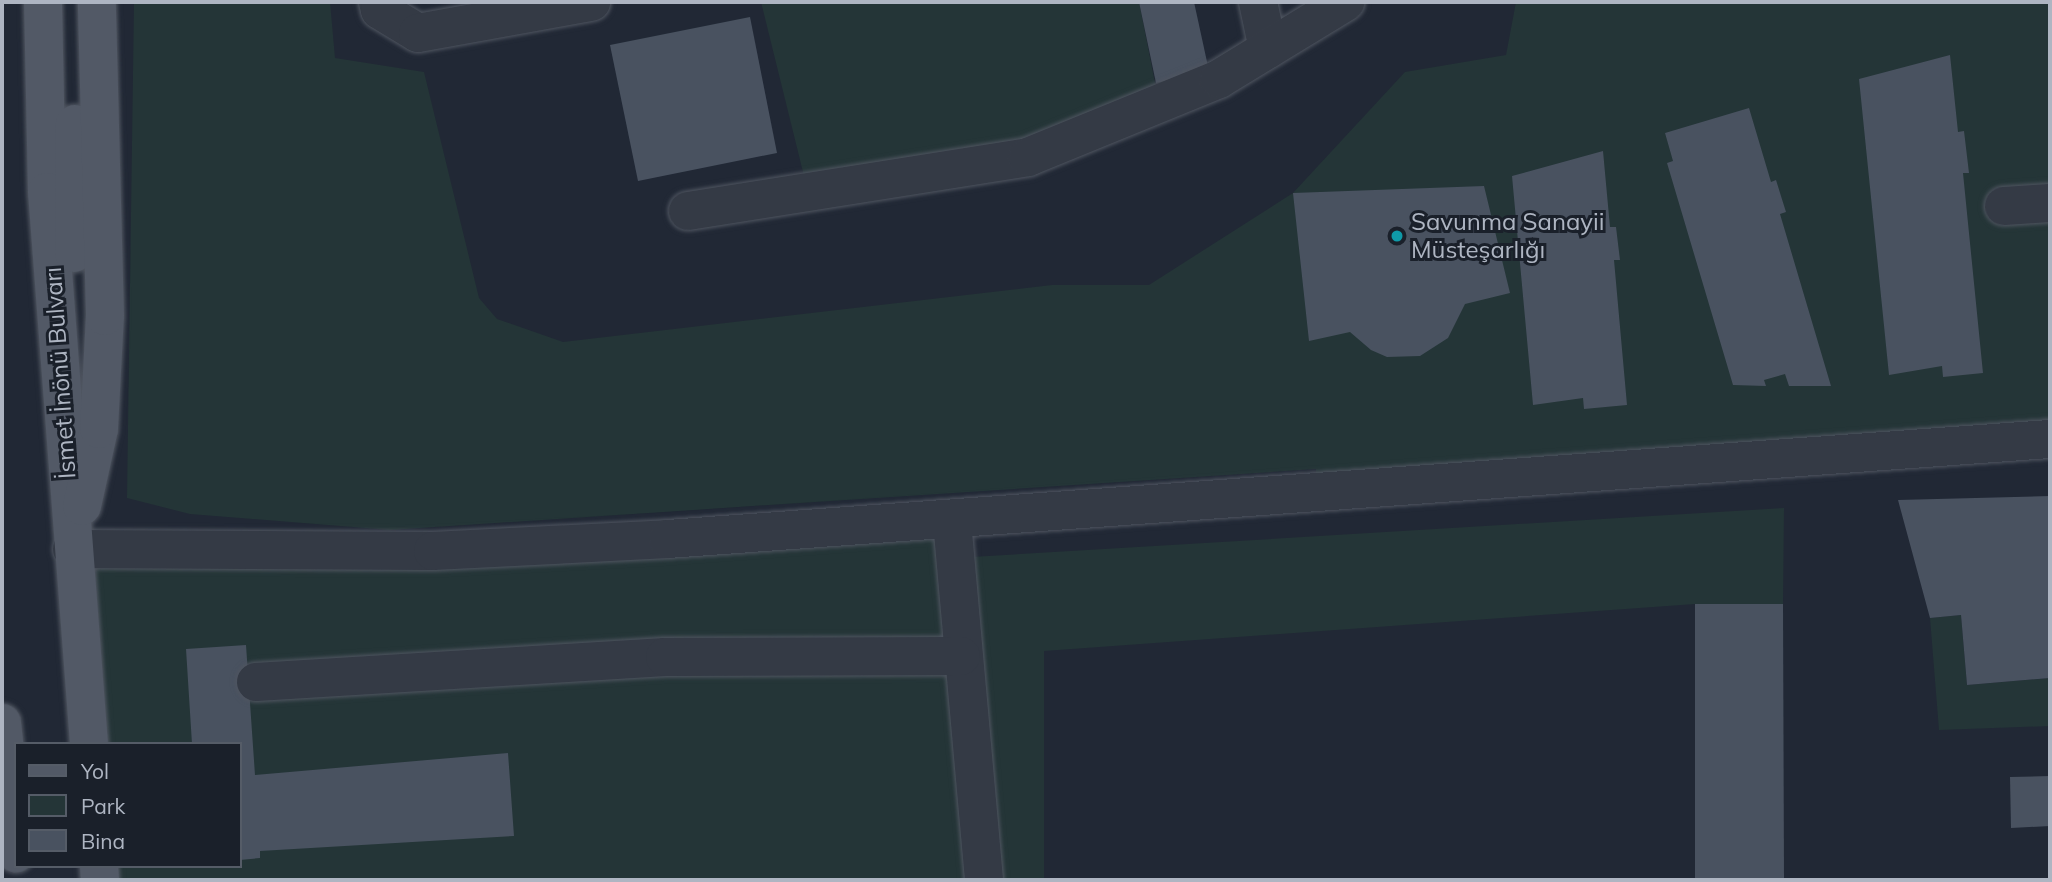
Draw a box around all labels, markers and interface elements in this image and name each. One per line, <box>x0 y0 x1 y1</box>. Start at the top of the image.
place label: Savunma Sanayii Müsteşarlığı <box>1411 208 1604 264</box>
marker: Savunma Sanayii Müsteşarlığı <box>1389 228 1405 244</box>
street label: İsmet İnönü Bulvarı <box>38 266 82 480</box>
legend <box>14 742 242 868</box>
text: Yol <box>81 758 109 784</box>
text: Park <box>81 793 125 819</box>
text: Bina <box>81 828 125 854</box>

